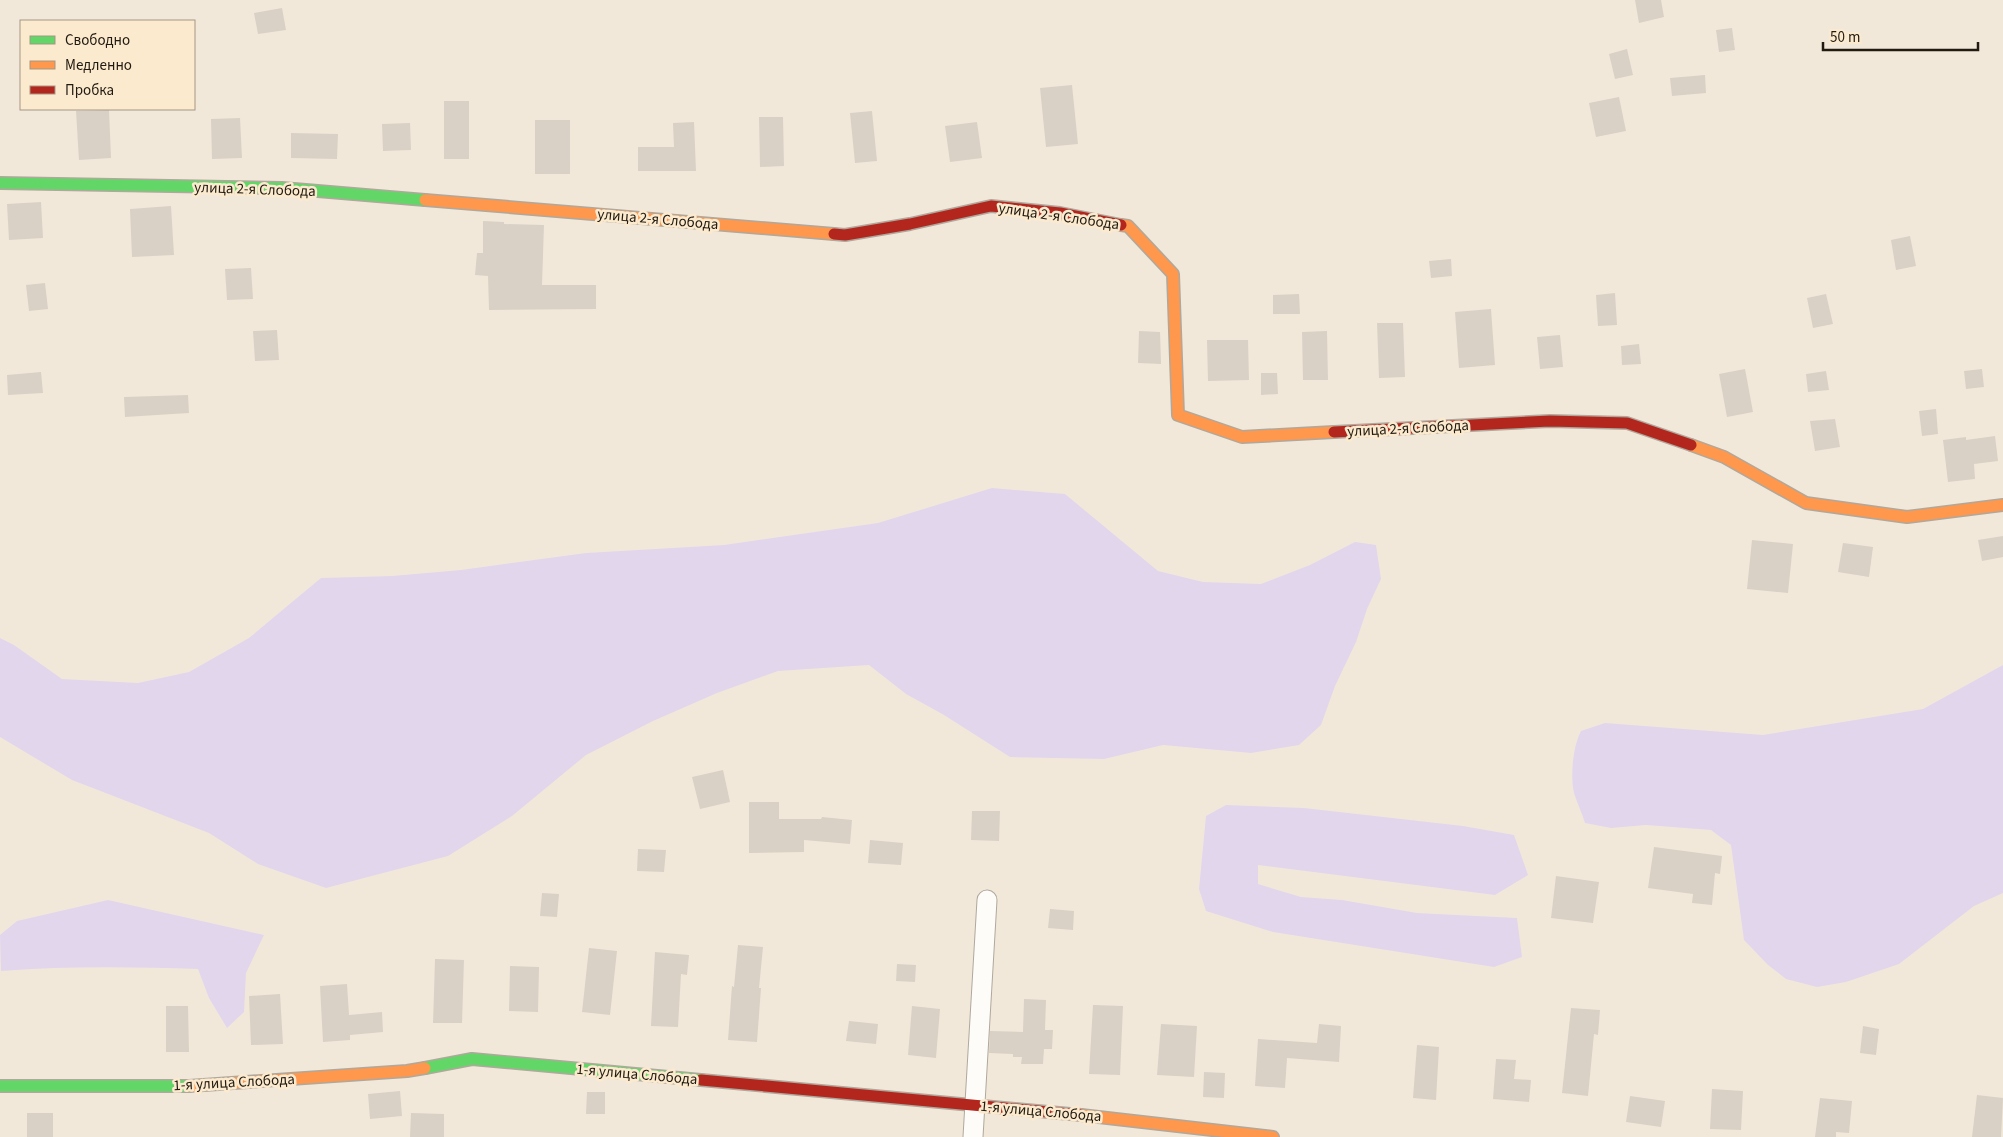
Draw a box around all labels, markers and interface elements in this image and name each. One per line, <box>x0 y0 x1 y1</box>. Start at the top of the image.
legend <box>20 20 195 110</box>
scale bar <box>1823 20 1978 52</box>
text: 50 m <box>1830 27 1860 48</box>
text: Свободно <box>65 30 130 51</box>
text: Медленно <box>65 55 132 76</box>
text: Пробка <box>65 80 114 101</box>
street label: улица 2-я Слобода <box>194 177 316 202</box>
street label: улица 2-я Слобода <box>997 198 1121 235</box>
street label: улица 2-я Слобода <box>596 204 719 235</box>
street label: улица 2-я Слобода <box>1347 415 1469 442</box>
street label: 1-я улица Слобода <box>575 1059 698 1090</box>
street label: 1-я улица Слобода <box>173 1069 295 1096</box>
street label: 1-я улица Слобода <box>979 1096 1102 1127</box>

